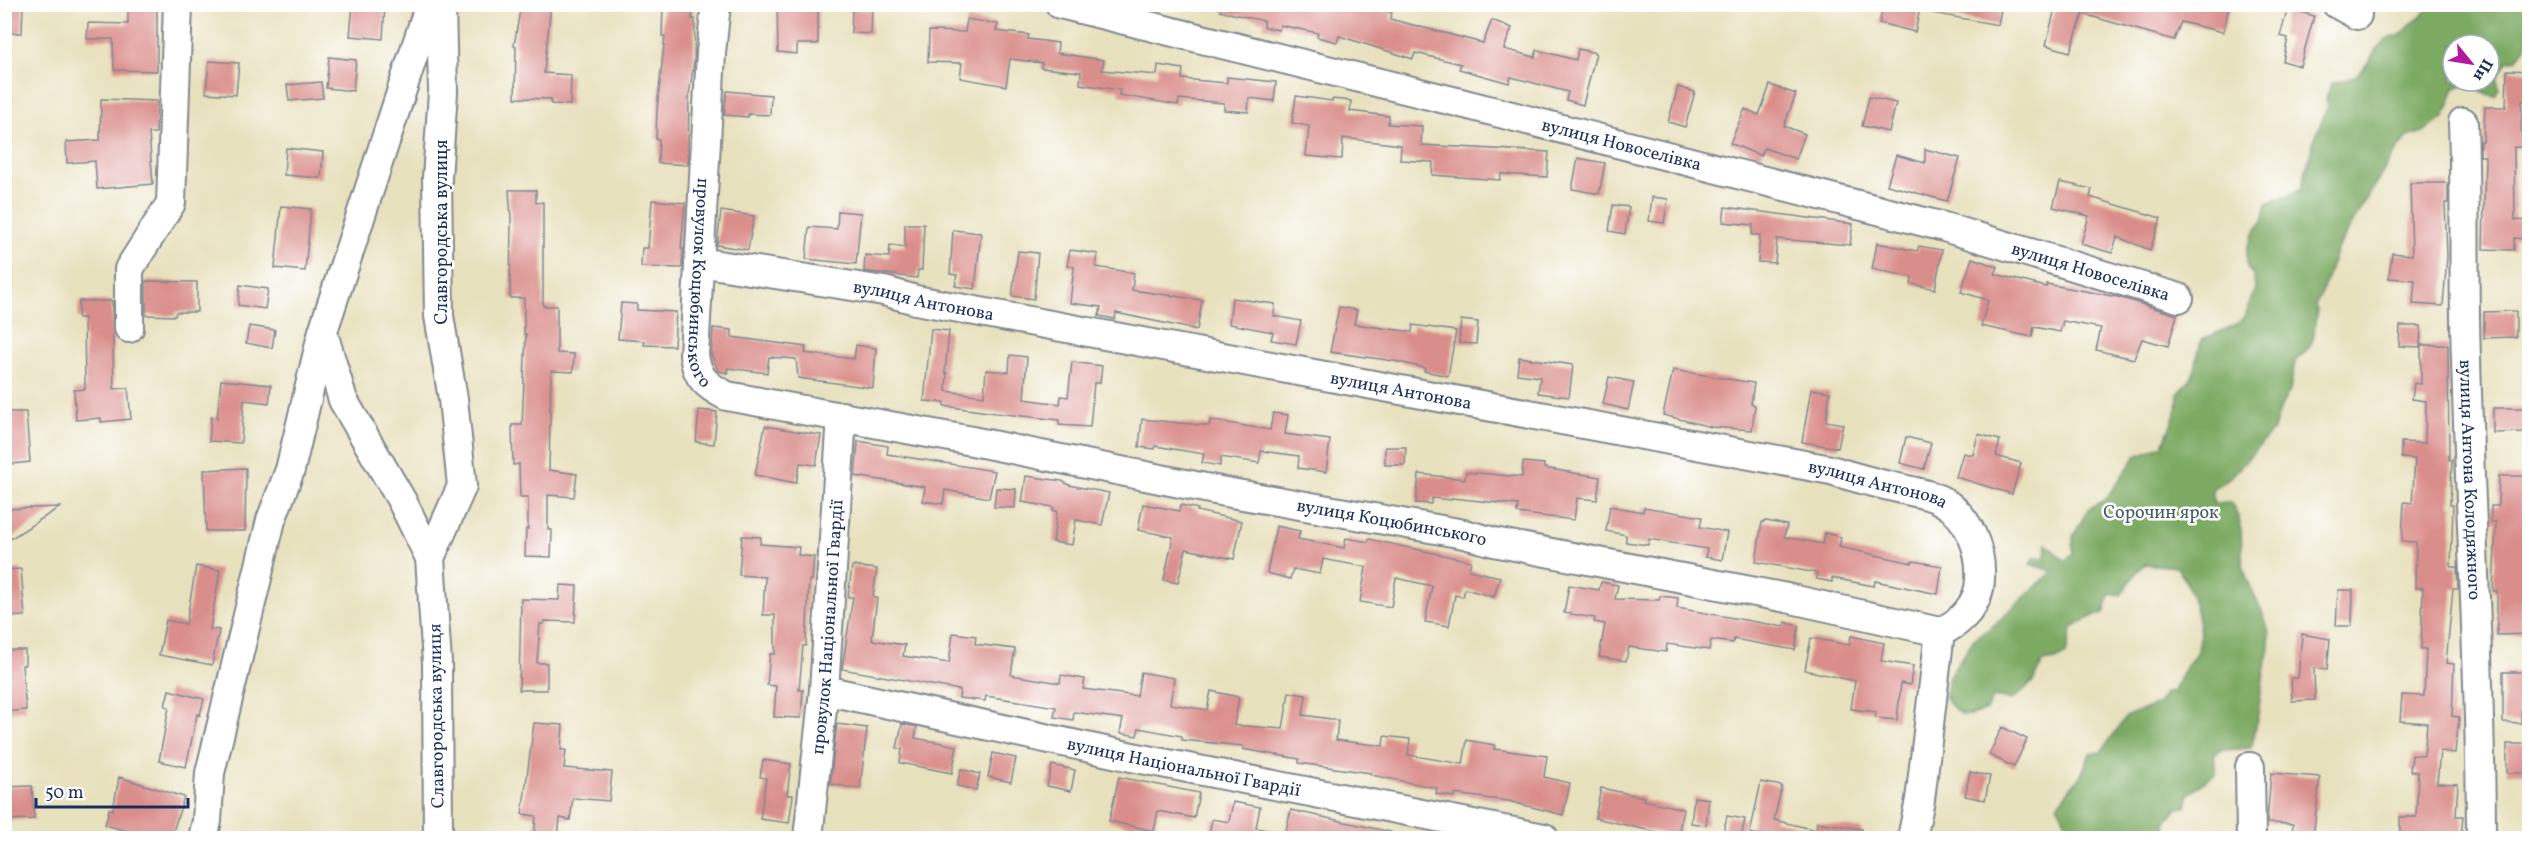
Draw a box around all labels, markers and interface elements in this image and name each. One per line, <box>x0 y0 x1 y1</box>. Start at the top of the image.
north arrow <box>2441 33 2501 93</box>
text: Пн <box>2467 54 2497 85</box>
street label: вулиця Новоселівка <box>1539 113 1704 178</box>
street label: Славгородська вулиця <box>430 140 455 324</box>
street label: провулок Коцюбинського <box>680 177 716 394</box>
street label: вулиця Новоселівка <box>2008 237 2172 308</box>
street label: вулиця Антонова <box>851 275 996 328</box>
street label: вулиця Антона Колодяжного <box>2452 359 2486 601</box>
street label: вулиця Антонова <box>1328 366 1474 417</box>
street label: вулиця Антонова <box>1806 455 1952 516</box>
street label: вулиця Коцюбинського <box>1295 494 1489 554</box>
street label: провулок Національної Гвардії <box>806 498 851 756</box>
park label: Сорочин ярок <box>2103 501 2219 526</box>
street label: Славгородська вулиця <box>423 623 452 809</box>
street label: вулиця Національної Гвардії <box>1064 732 1303 804</box>
scale bar <box>36 771 188 809</box>
text: 50 m <box>45 781 84 806</box>

